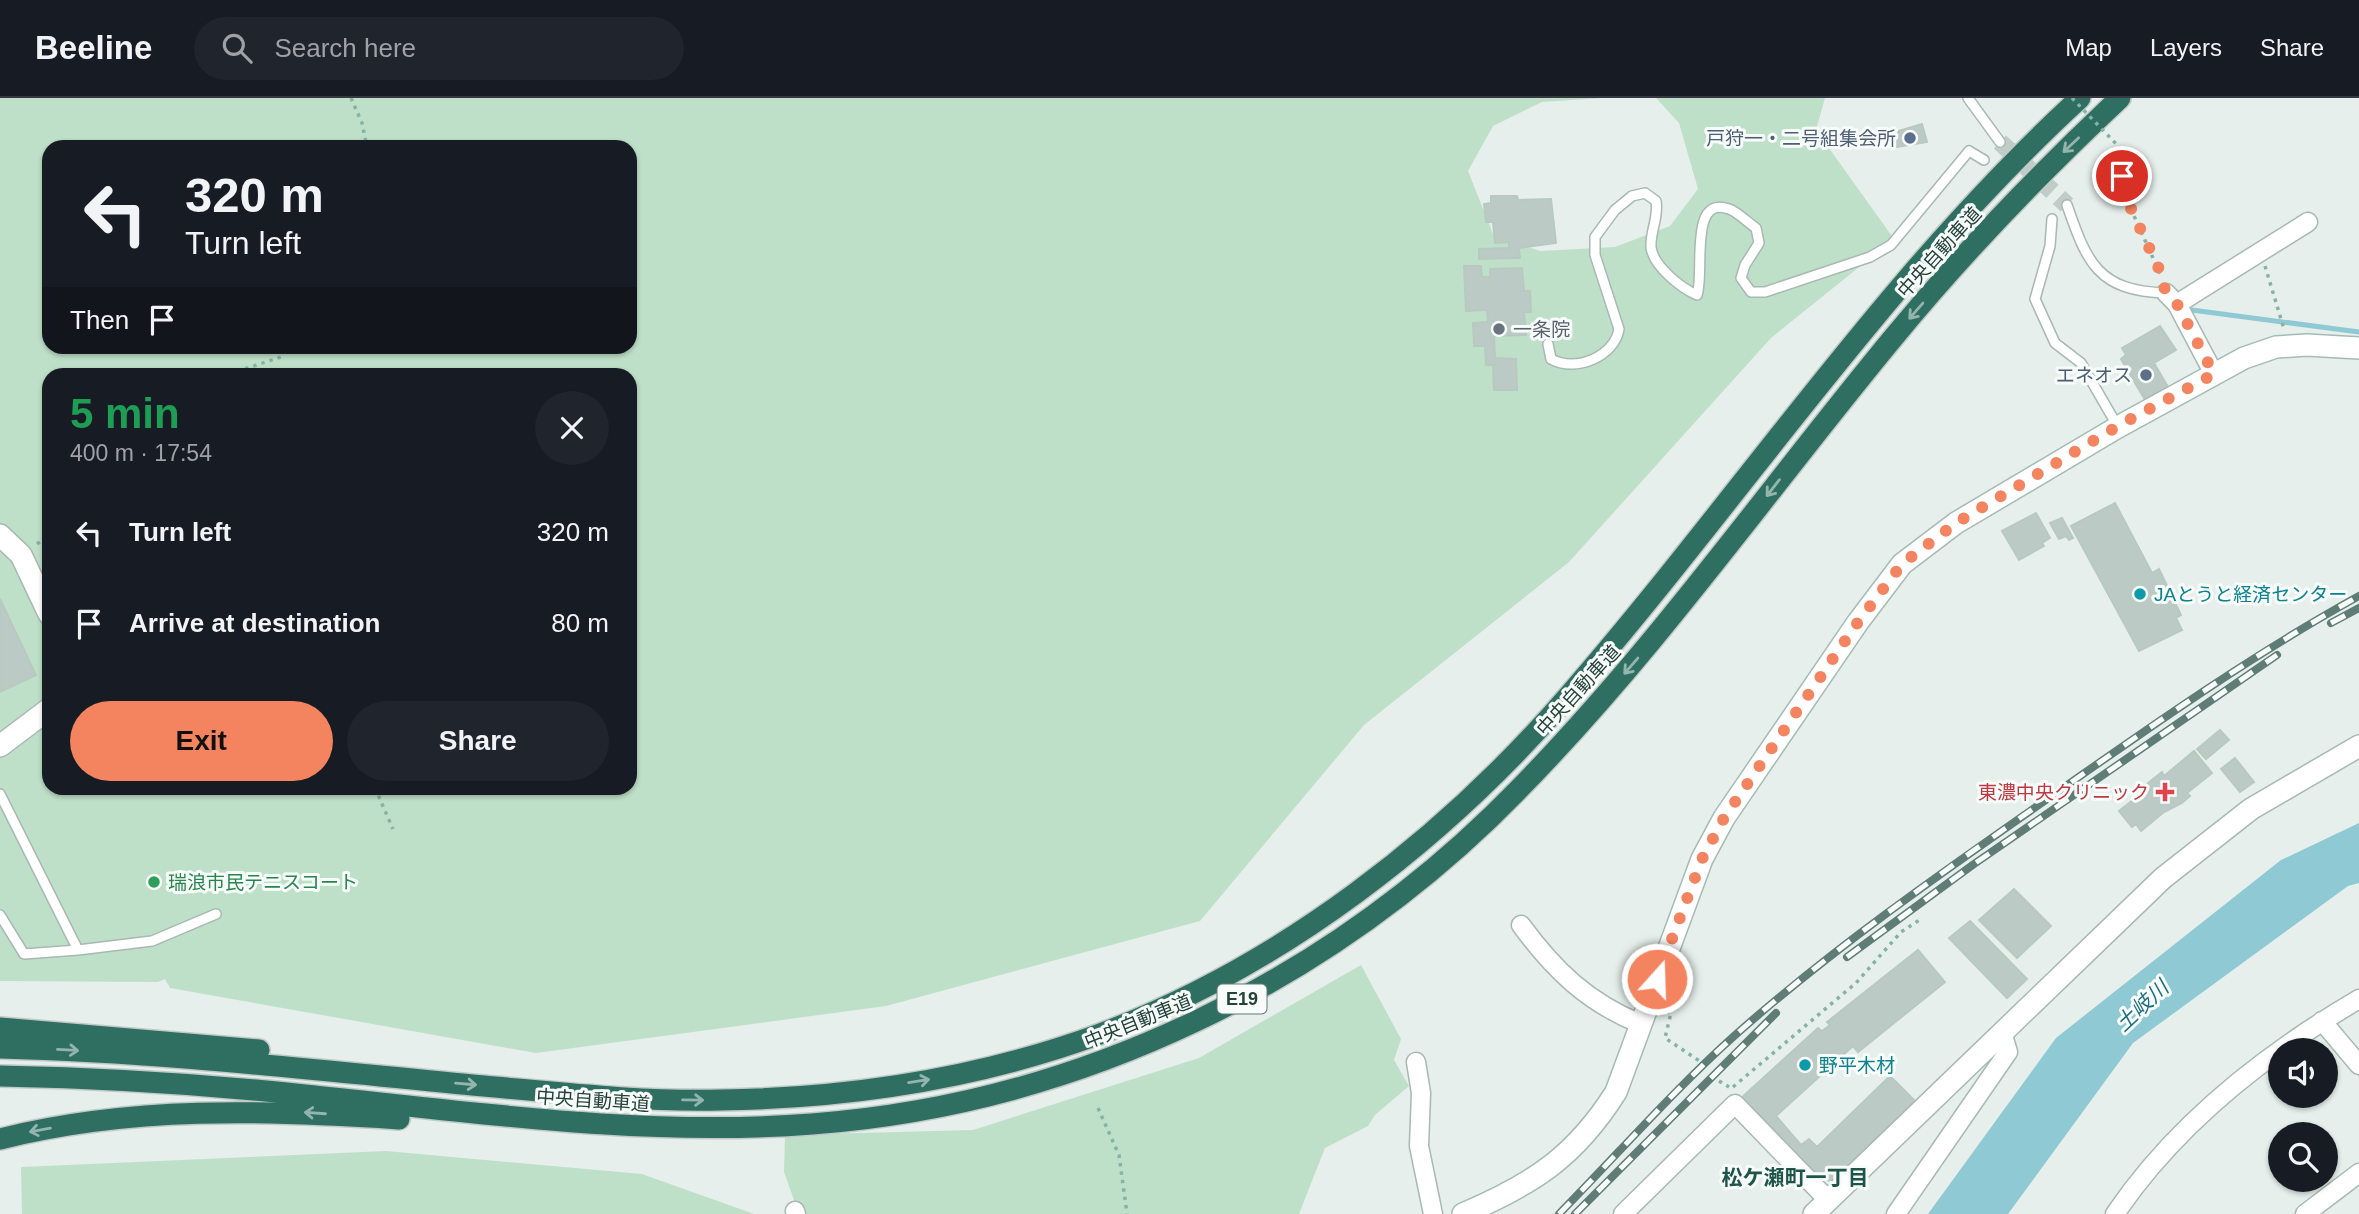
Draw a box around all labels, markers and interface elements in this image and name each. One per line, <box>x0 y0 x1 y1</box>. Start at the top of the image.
search box <box>194 17 684 80</box>
text: Beeline <box>35 29 152 66</box>
icon: search <box>218 29 256 67</box>
text: Search here <box>274 33 416 63</box>
text: Map <box>2065 34 2112 61</box>
text: Layers <box>2150 34 2222 61</box>
text: Share <box>2260 34 2324 61</box>
place label: 戸狩一・二号組集会所 <box>1706 128 1896 149</box>
marker: 戸狩一・二号組集会所 <box>1902 130 1918 146</box>
one-way arrow <box>2063 136 2080 153</box>
pin <box>2092 146 2152 206</box>
icon: arrive <box>2103 157 2141 195</box>
icon: left <box>70 168 161 259</box>
text: 320 m <box>185 168 324 222</box>
street label: 中央自動車道 <box>1893 203 1985 302</box>
text: Turn left <box>185 225 301 261</box>
icon: arrive <box>143 301 181 339</box>
one-way arrow <box>1908 302 1924 320</box>
text: Then <box>70 305 129 335</box>
place label: 一条院 <box>1513 319 1570 340</box>
marker: 一条院 <box>1491 321 1507 337</box>
place label: エネオス <box>2056 365 2132 386</box>
marker: エネオス <box>2138 367 2154 383</box>
text: 5 min <box>70 390 180 437</box>
button: close <box>535 391 609 465</box>
text: 400 m · 17:54 <box>70 440 212 466</box>
one-way arrow <box>1766 479 1781 497</box>
icon: left <box>70 514 108 552</box>
text: Turn left <box>129 517 231 547</box>
text: 320 m <box>537 517 609 547</box>
place label: JAとうと経済センター <box>2154 584 2347 605</box>
marker: JAとうと経済センター <box>2132 586 2148 602</box>
icon: arrive <box>70 605 108 643</box>
text: Arrive at destination <box>129 608 380 638</box>
text: 80 m <box>551 608 609 638</box>
street label: 中央自動車道 <box>1532 641 1624 740</box>
one-way arrow <box>1623 656 1639 674</box>
button: Exit <box>70 701 333 781</box>
button: Share <box>347 701 609 781</box>
place label: 東濃中央クリニック <box>1978 782 2149 803</box>
marker: 東濃中央クリニック <box>2155 782 2175 802</box>
place label: 瑞浪市民テニスコート <box>168 872 358 893</box>
marker: 瑞浪市民テニスコート <box>146 874 162 890</box>
position arrow <box>1620 942 1694 1016</box>
water label: 土岐川 <box>2111 974 2174 1036</box>
road number: E19 <box>1218 985 1266 1014</box>
street label: 中央自動車道 <box>1081 990 1195 1053</box>
map controls <box>2268 1038 2338 1192</box>
button: sound <box>2268 1038 2338 1108</box>
one-way arrow <box>56 1044 79 1057</box>
place label: 野平木材 <box>1819 1055 1895 1076</box>
marker: 野平木材 <box>1797 1057 1813 1073</box>
one-way arrow <box>907 1074 930 1087</box>
one-way arrow <box>454 1078 476 1091</box>
street label: 中央自動車道 <box>535 1086 651 1115</box>
one-way arrow <box>681 1093 704 1107</box>
one-way arrow <box>304 1106 327 1119</box>
button: search <box>2268 1122 2338 1192</box>
one-way arrow <box>29 1124 52 1137</box>
district label: 松ケ瀬町一丁目 <box>1722 1166 1869 1189</box>

